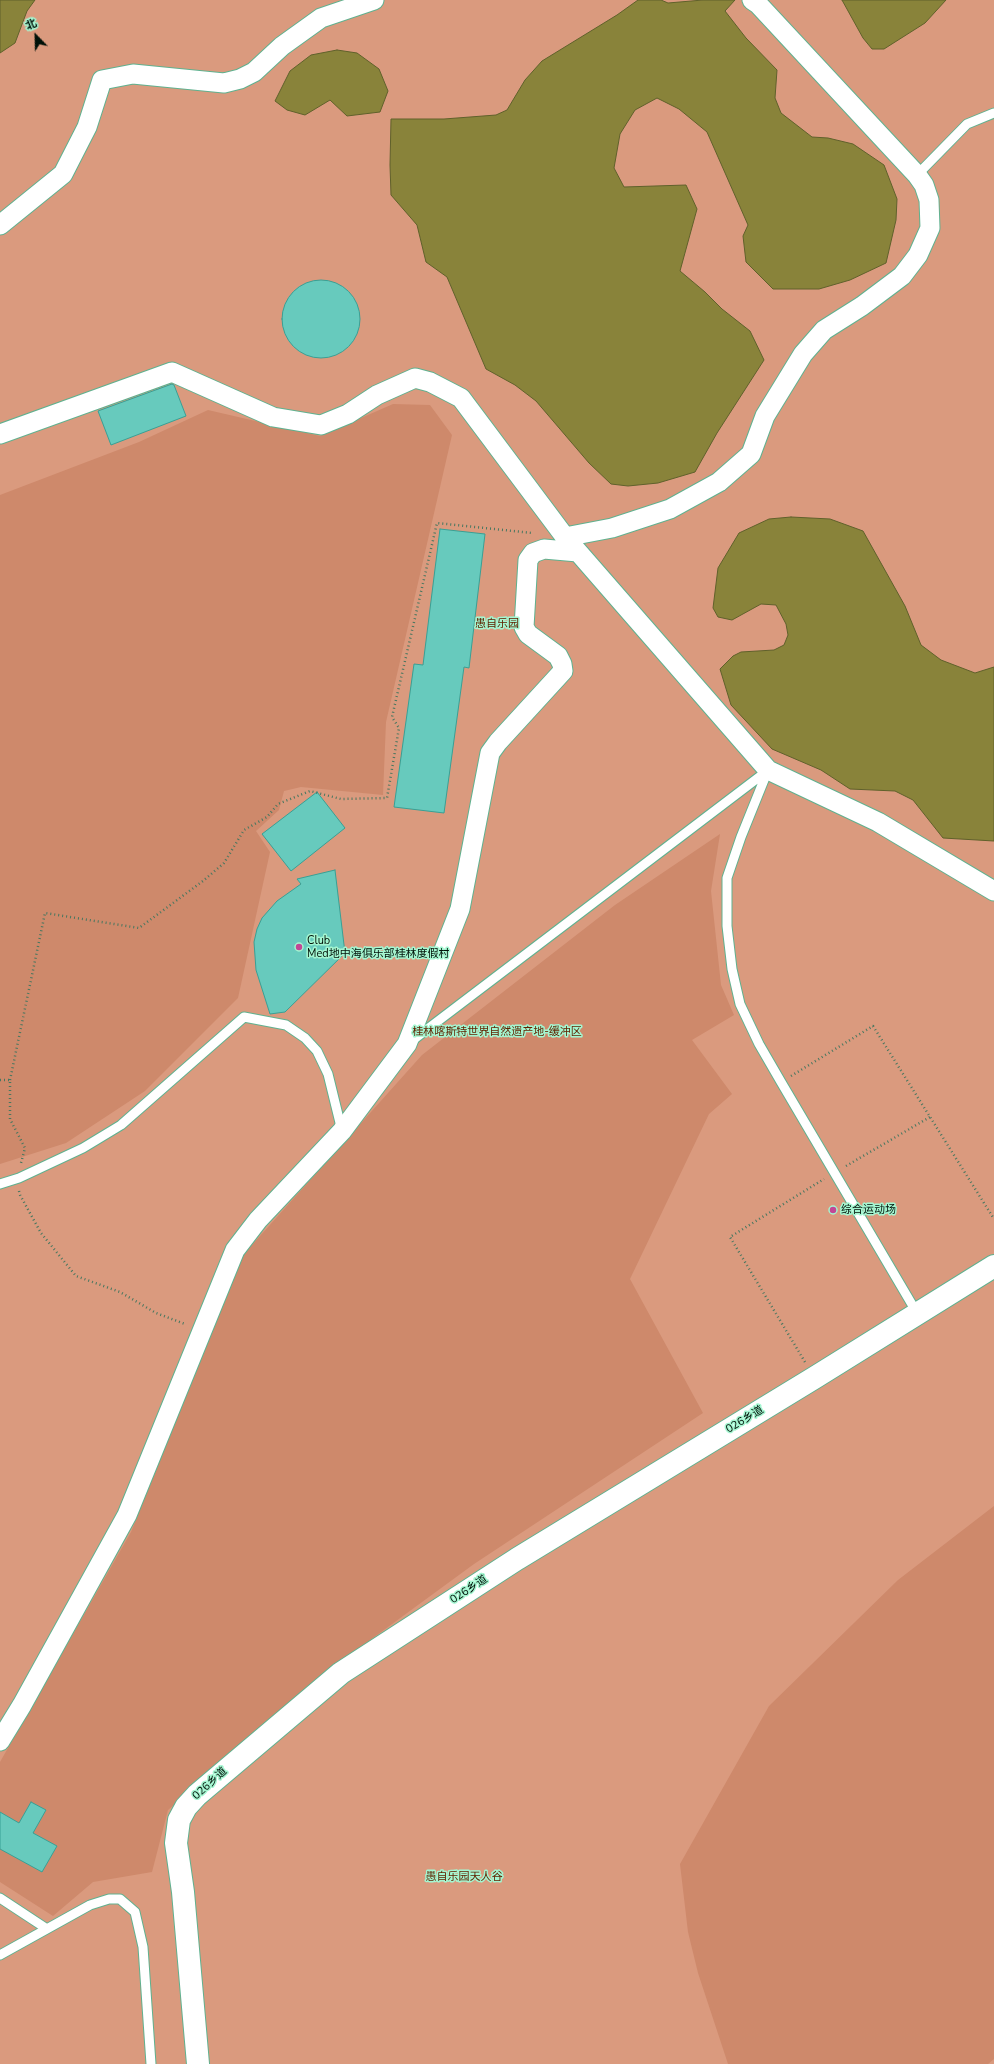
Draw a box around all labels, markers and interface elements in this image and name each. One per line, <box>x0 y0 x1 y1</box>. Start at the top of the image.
text: 北 <box>23 15 39 34</box>
north arrow <box>16 16 56 56</box>
park label: 愚自乐园 <box>475 617 519 631</box>
place label: Club Med地中海俱乐部桂林度假村 <box>307 934 450 960</box>
marker: Club Med地中海俱乐部桂林度假村 <box>294 942 304 952</box>
park label: 桂林喀斯特世界自然遗产地-缓冲区 <box>412 1025 582 1039</box>
place label: 综合运动场 <box>841 1203 896 1217</box>
marker: 综合运动场 <box>828 1205 838 1215</box>
street label: 026乡道 <box>724 1404 766 1436</box>
street label: 026乡道 <box>448 1573 490 1607</box>
street label: 026乡道 <box>190 1765 230 1803</box>
park label: 愚自乐园天人谷 <box>426 1870 502 1884</box>

